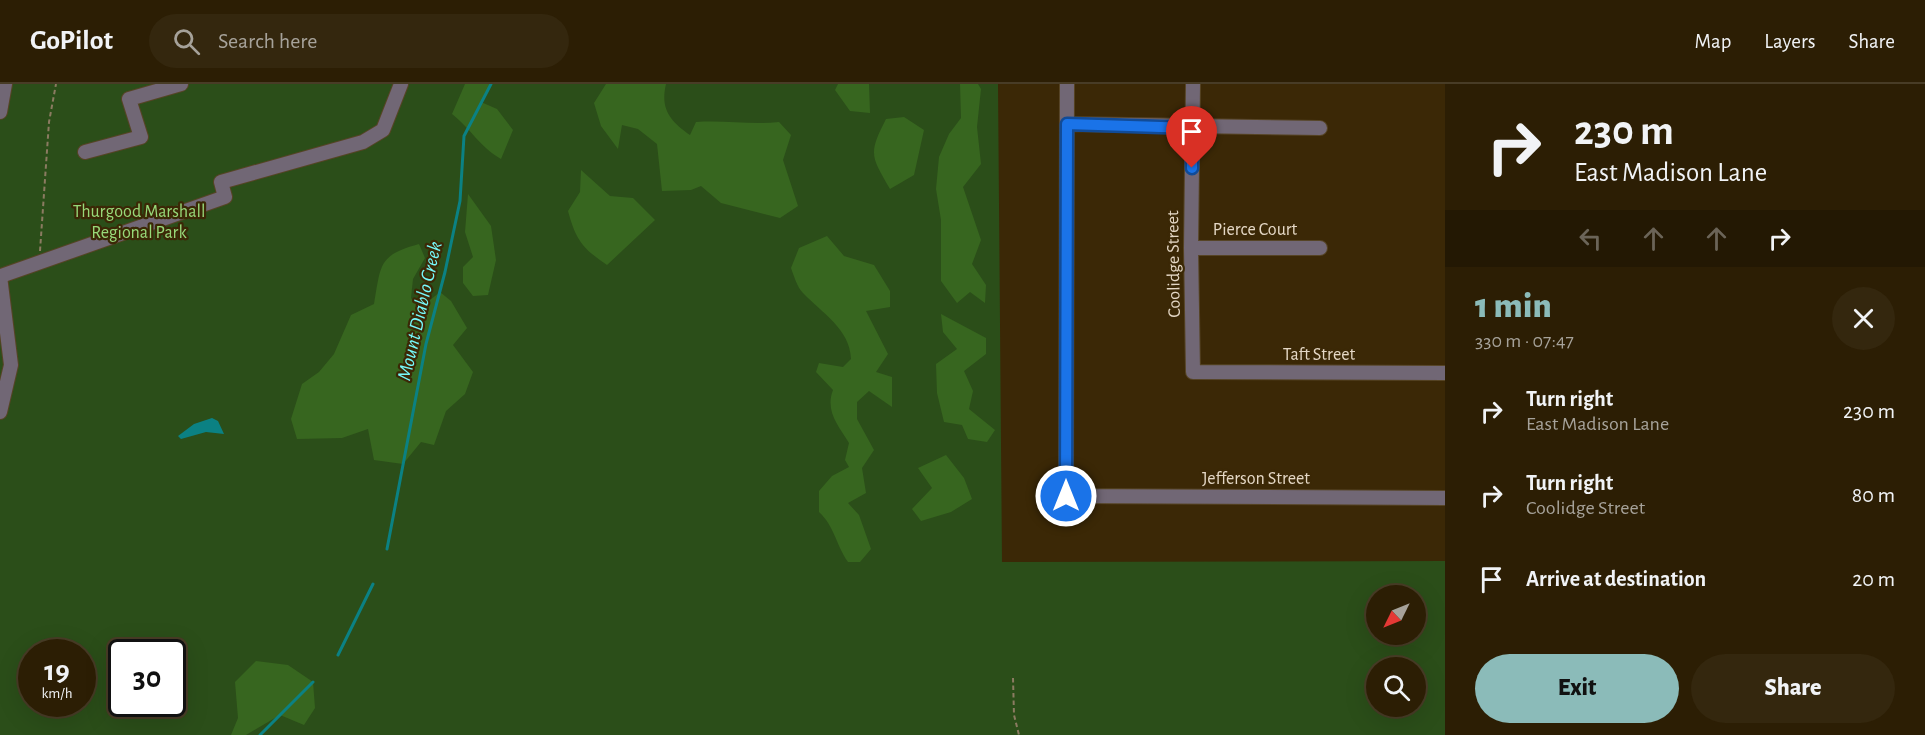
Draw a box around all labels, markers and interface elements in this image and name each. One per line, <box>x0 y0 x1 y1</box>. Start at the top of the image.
search box <box>149 14 569 68</box>
icon: search <box>170 25 203 58</box>
text: GoPilot <box>30 27 113 55</box>
text: Search here <box>218 30 318 52</box>
text: Map <box>1695 31 1731 52</box>
text: Layers <box>1764 31 1815 52</box>
text: Share <box>1848 31 1895 52</box>
pin <box>1166 106 1217 168</box>
icon: right <box>1475 108 1553 186</box>
text: 230 m <box>1574 110 1674 152</box>
icon: arrive <box>1175 115 1208 148</box>
text: East Madison Lane <box>1574 159 1767 186</box>
park label: Thurgood Marshall Regional Park <box>73 203 205 242</box>
street label: Coolidge Street <box>1164 210 1184 318</box>
street label: Pierce Court <box>1213 221 1297 239</box>
icon: left <box>1574 222 1607 255</box>
icon: ahead <box>1637 222 1670 255</box>
icon: ahead <box>1700 222 1733 255</box>
icon: right <box>1763 222 1796 255</box>
water label: Mount Diablo Creek <box>394 240 446 382</box>
button: close <box>1832 287 1895 350</box>
text: 1 min <box>1475 288 1552 324</box>
text: 330 m · 07:47 <box>1475 331 1574 351</box>
street label: Taft Street <box>1283 346 1355 364</box>
text: Turn right <box>1526 388 1613 410</box>
icon: right <box>1475 395 1508 428</box>
text: 230 m <box>1843 400 1895 422</box>
text: East Madison Lane <box>1526 414 1669 434</box>
position arrow <box>1034 464 1098 528</box>
street label: Jefferson Street <box>1202 470 1310 488</box>
text: Turn right <box>1526 472 1613 494</box>
icon: right <box>1475 479 1508 512</box>
text: 80 m <box>1852 484 1895 506</box>
text: Coolidge Street <box>1526 498 1645 518</box>
icon: arrive <box>1475 563 1508 596</box>
text: Arrive at destination <box>1526 568 1706 590</box>
text: 20 m <box>1852 568 1895 590</box>
north arrow <box>1366 585 1426 645</box>
map controls <box>1366 585 1426 717</box>
speed limit sign: 30 <box>108 639 186 717</box>
button: Exit <box>1475 654 1679 723</box>
button: Share <box>1691 654 1895 723</box>
text: 19 <box>44 656 70 686</box>
button: search <box>1366 657 1426 717</box>
text: km/h <box>42 686 72 701</box>

